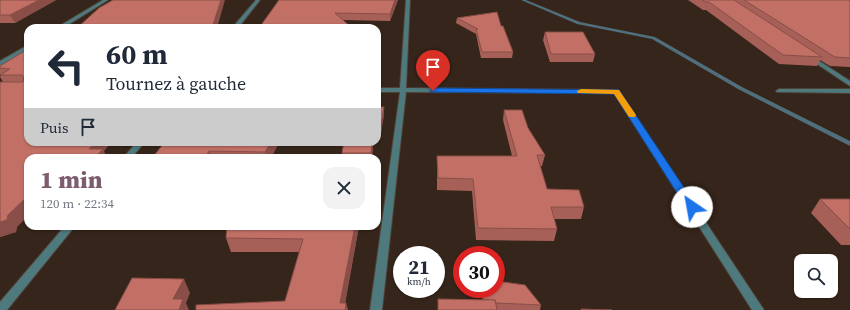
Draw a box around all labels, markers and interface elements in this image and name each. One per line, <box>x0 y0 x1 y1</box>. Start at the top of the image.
text: 60 m <box>106 35 168 73</box>
icon: left <box>40 40 92 92</box>
pin <box>416 50 450 91</box>
icon: arrive <box>422 56 444 78</box>
text: Tournez à gauche <box>106 71 246 96</box>
icon: arrive <box>77 116 99 138</box>
text: Puis <box>40 117 69 138</box>
text: 1 min <box>40 163 103 196</box>
button: close <box>323 167 365 209</box>
position arrow <box>671 186 713 228</box>
text: 120 m · 22:34 <box>40 195 114 212</box>
speed limit sign: 30 <box>453 246 505 298</box>
text: 21 <box>408 253 430 281</box>
map controls <box>794 254 838 298</box>
button: search <box>794 254 838 298</box>
text: km/h <box>407 275 431 288</box>

